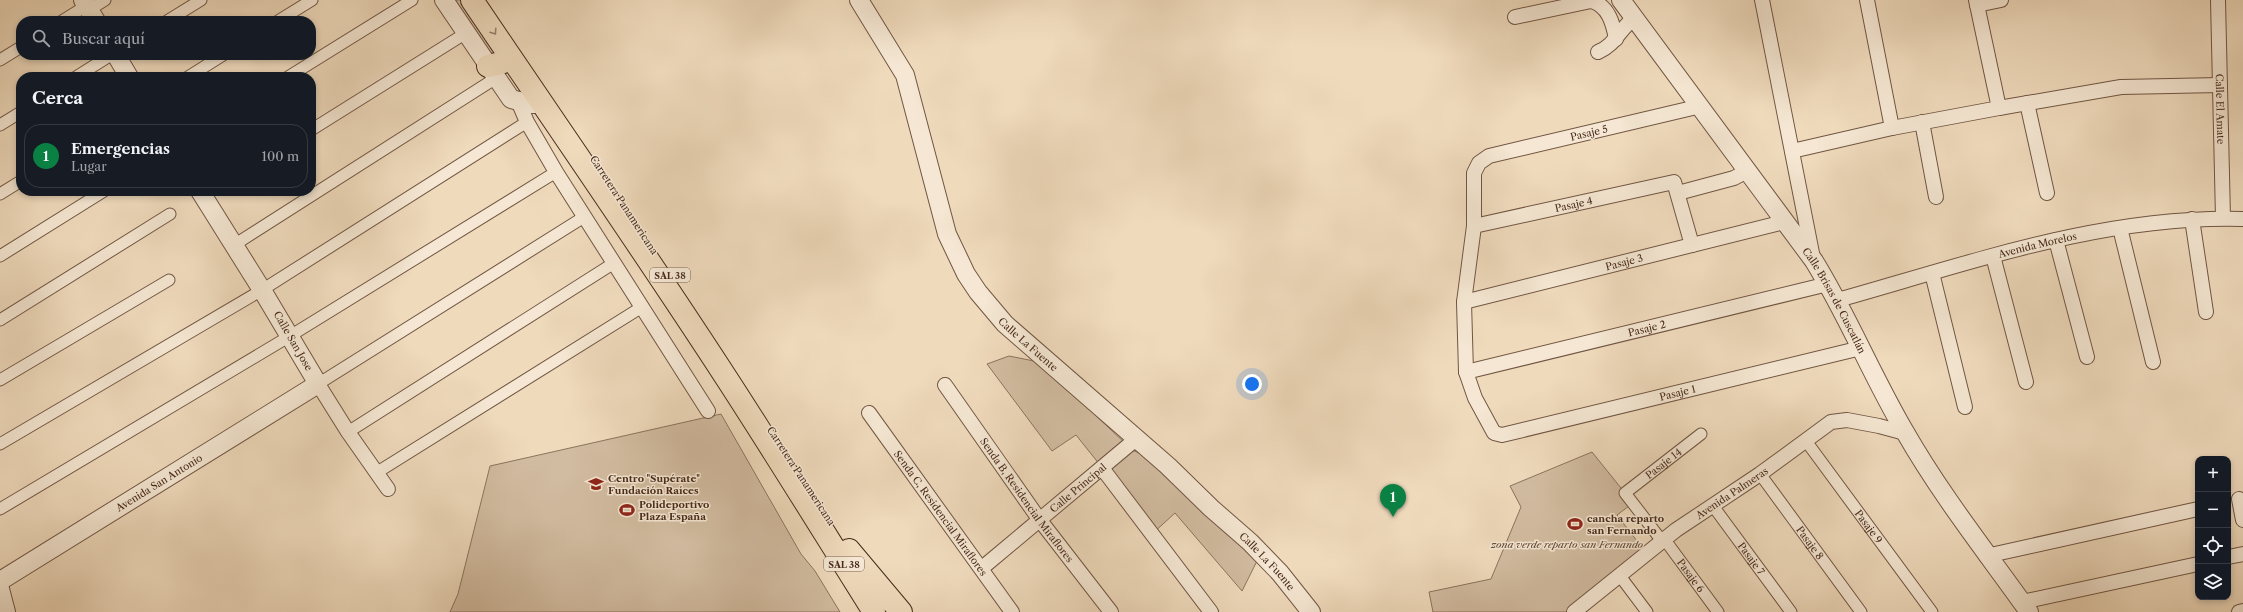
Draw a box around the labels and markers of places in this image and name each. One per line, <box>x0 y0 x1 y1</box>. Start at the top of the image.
place label: Centro "Supérate" Fundación Raíces <box>608 472 700 497</box>
school or university icon: Centro "Supérate" Fundación Raíces <box>587 475 605 493</box>
pin: 1 <box>1380 484 1406 517</box>
place label: Polideportivo Plaza España <box>639 498 709 523</box>
sports icon: Polideportivo Plaza España <box>618 501 636 519</box>
place label: cancha reparto san Fernando <box>1587 512 1664 537</box>
sports icon: cancha reparto san Fernando <box>1566 515 1584 533</box>

